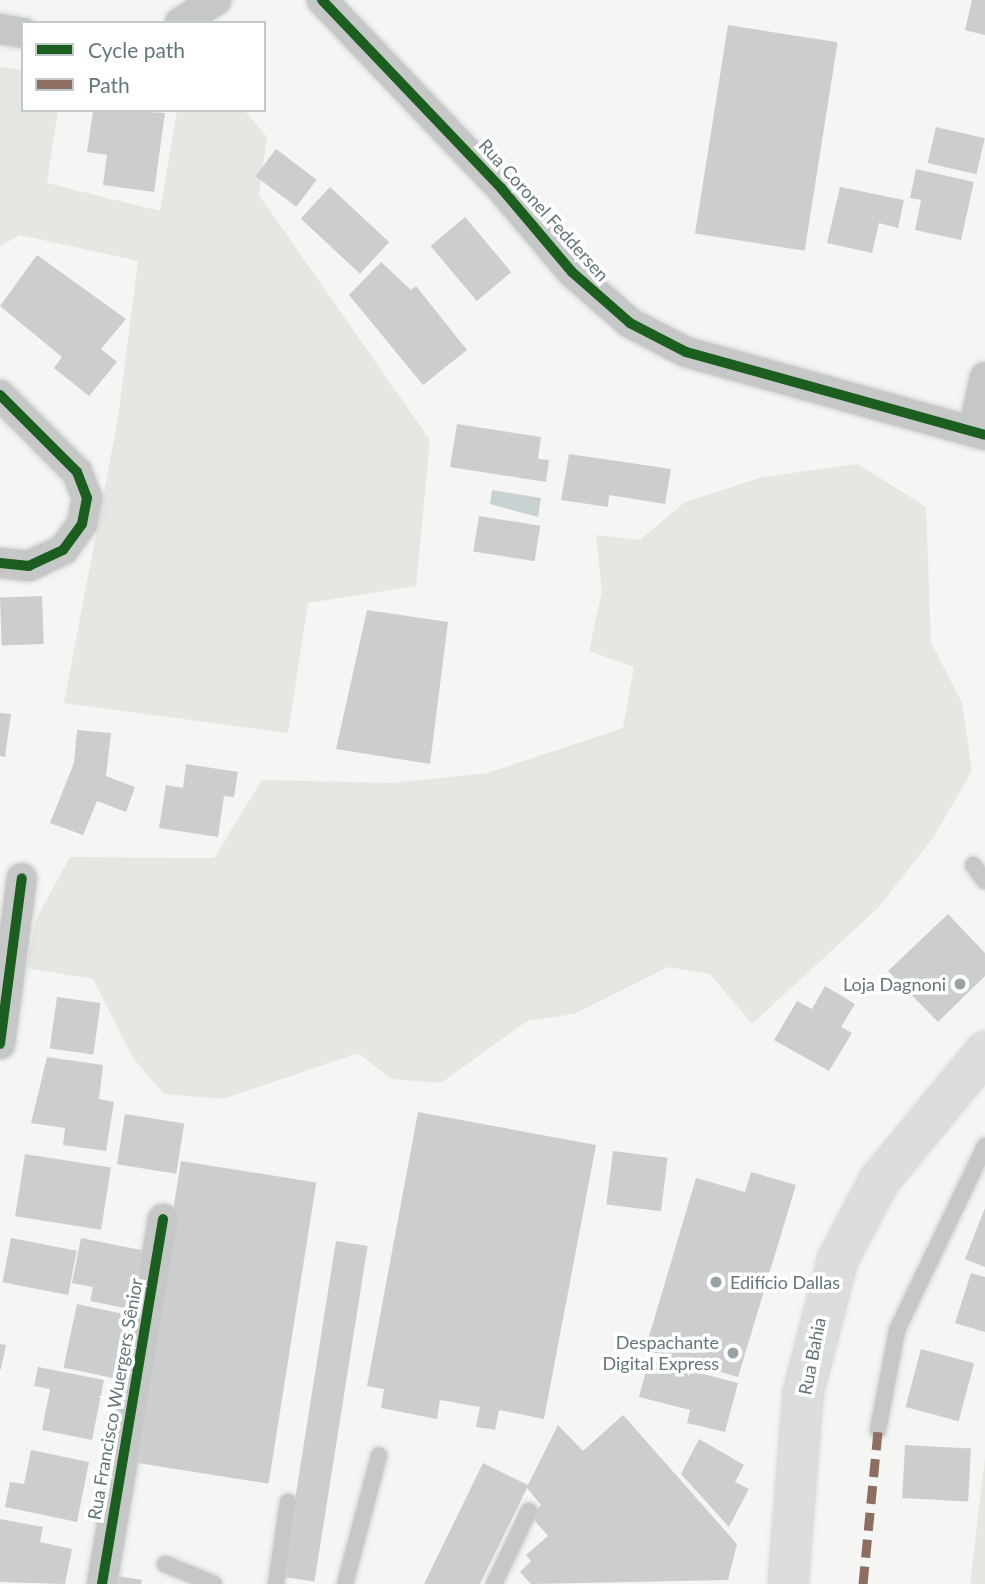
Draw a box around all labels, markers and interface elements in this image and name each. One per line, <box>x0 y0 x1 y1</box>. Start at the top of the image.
legend <box>21 21 266 112</box>
text: Cycle path <box>88 37 185 62</box>
text: Path <box>88 72 130 97</box>
street label: Rua Coronel Feddersen <box>474 134 614 286</box>
place label: Loja Dagnoni <box>843 973 946 995</box>
marker: Loja Dagnoni <box>952 976 968 992</box>
place label: Edifício Dallas <box>730 1271 840 1293</box>
marker: Edifício Dallas <box>708 1274 724 1290</box>
street label: Rua Francisco Wuergers Sênior <box>83 1276 147 1522</box>
street label: Rua Bahia <box>794 1316 830 1396</box>
place label: Despachante Digital Express <box>603 1332 719 1374</box>
marker: Despachante Digital Express <box>725 1345 741 1361</box>

